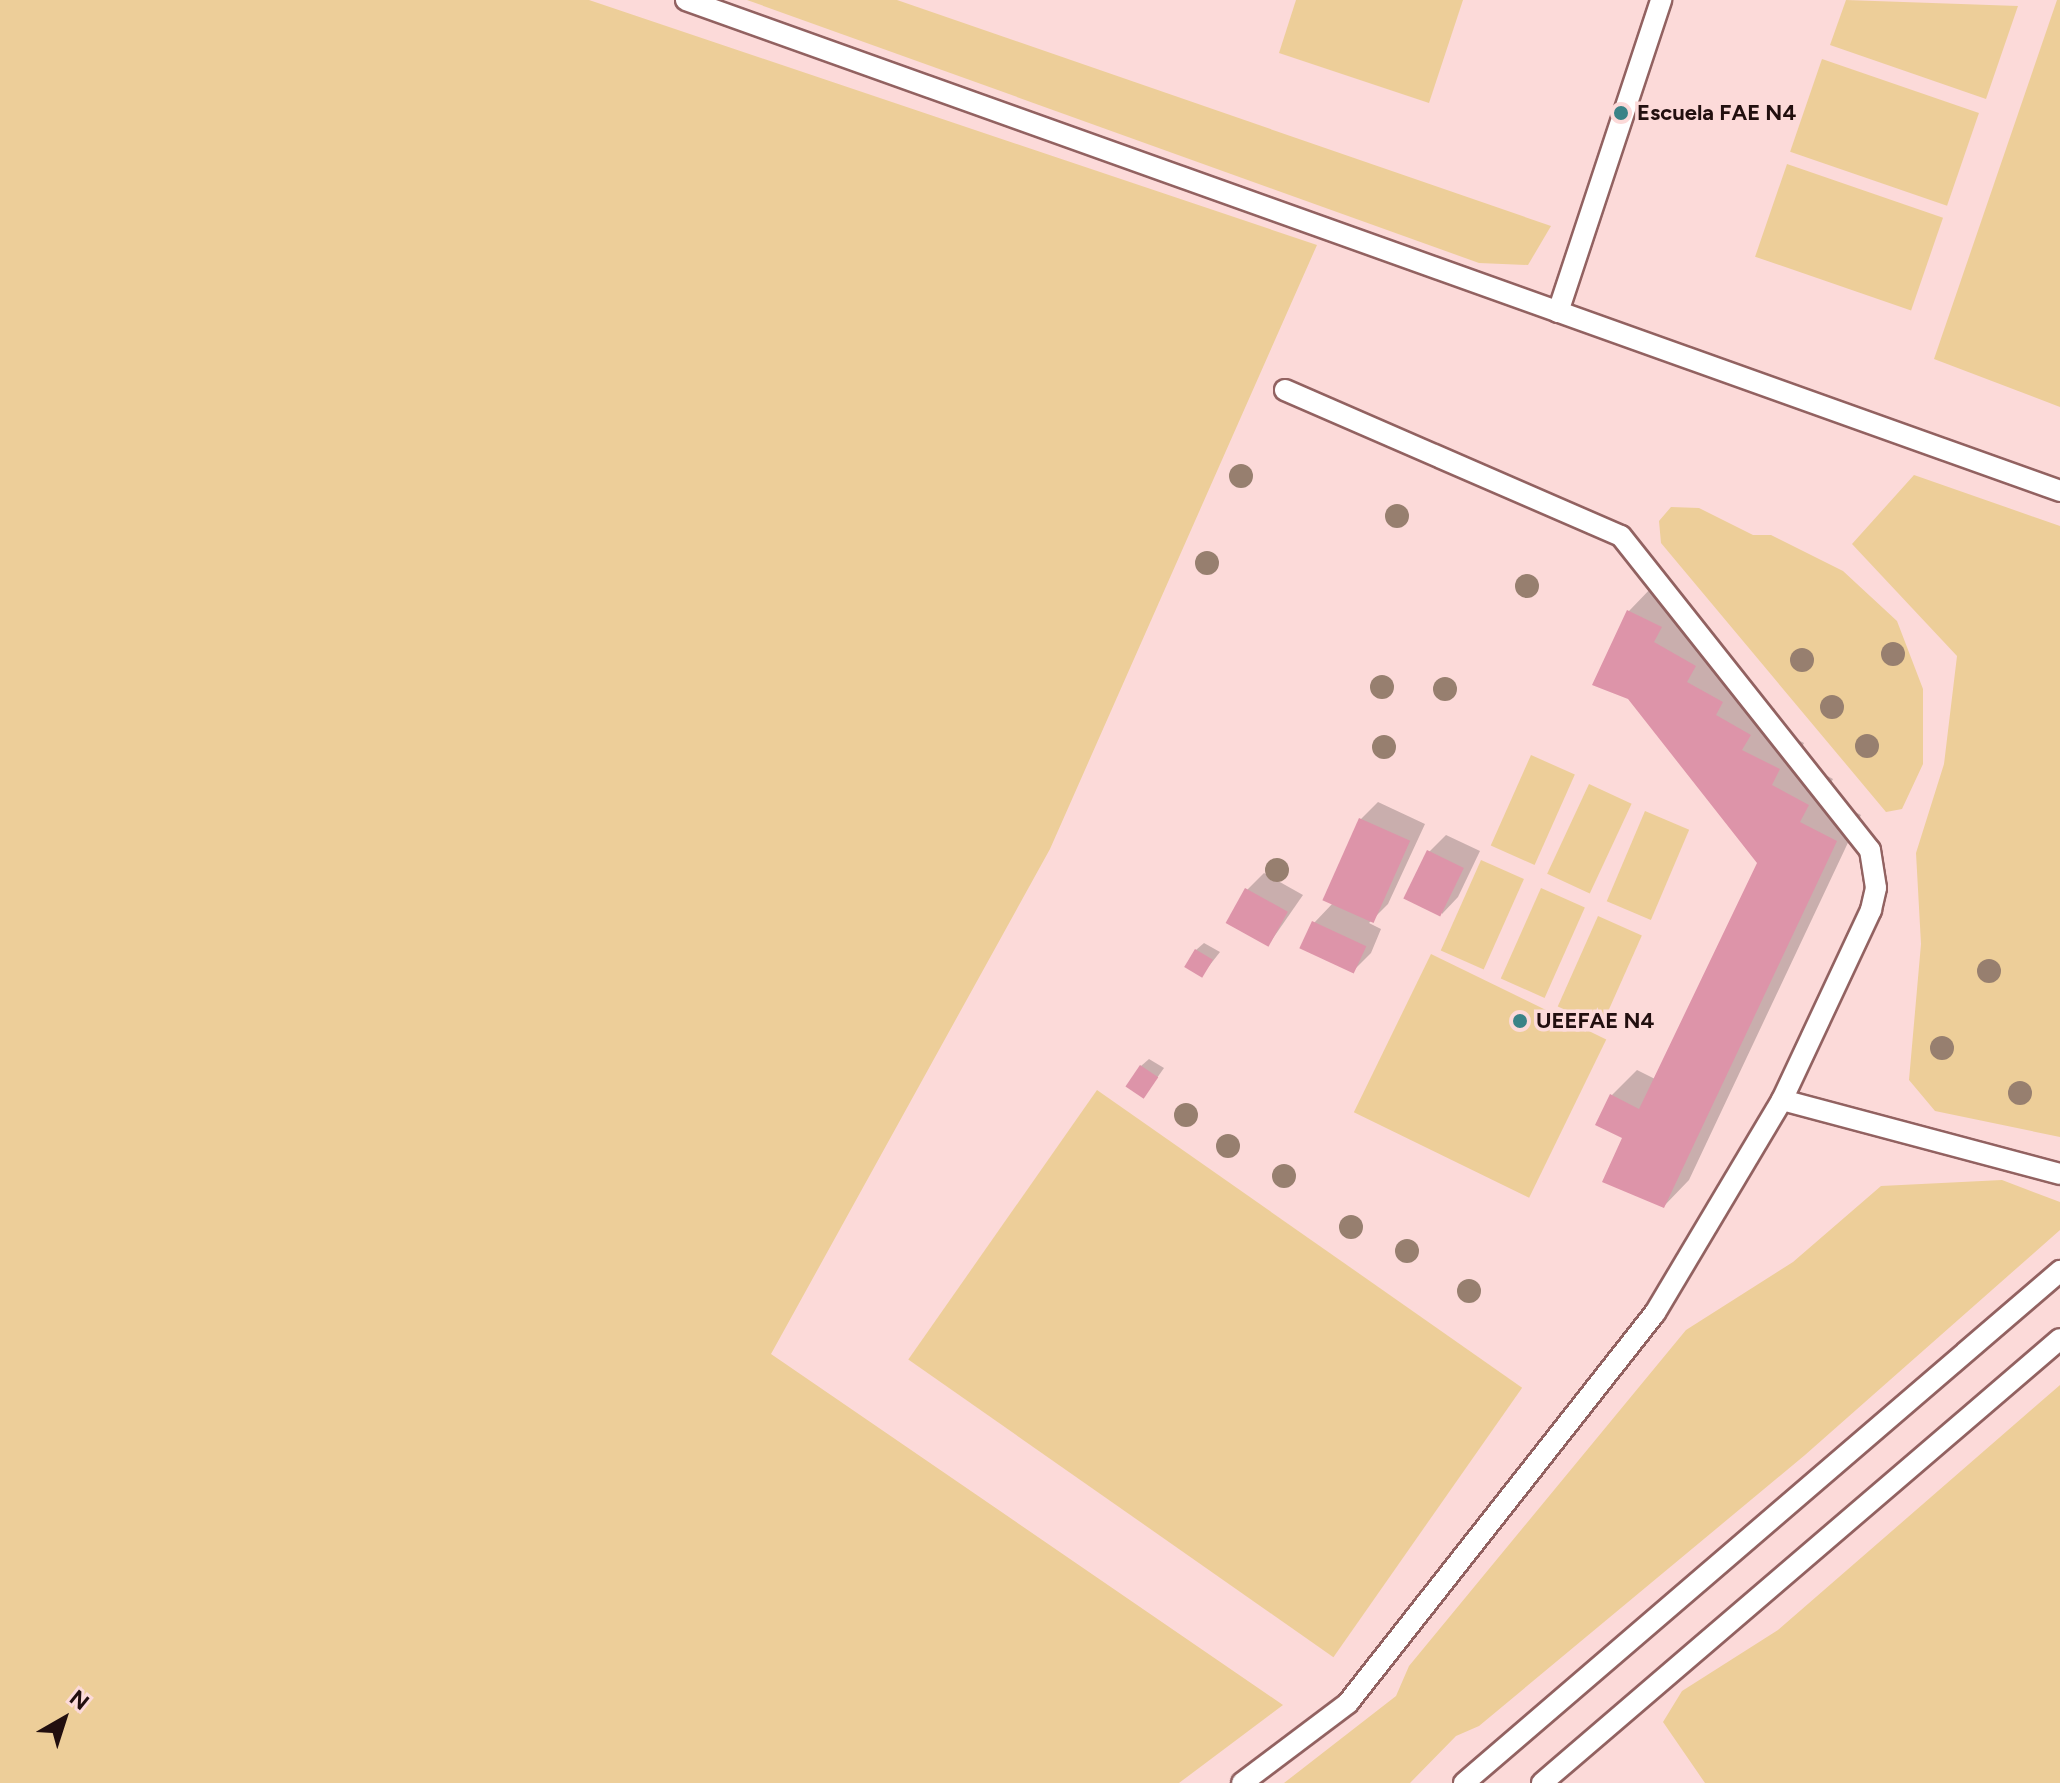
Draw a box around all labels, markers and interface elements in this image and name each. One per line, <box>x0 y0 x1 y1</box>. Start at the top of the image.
place label: Escuela FAE N4 <box>1637 100 1796 126</box>
marker: Escuela FAE N4 <box>1612 104 1630 122</box>
place label: UEEFAE N4 <box>1536 1008 1654 1034</box>
marker: UEEFAE N4 <box>1511 1012 1529 1030</box>
north arrow <box>24 1679 104 1759</box>
text: N <box>64 1684 95 1716</box>

